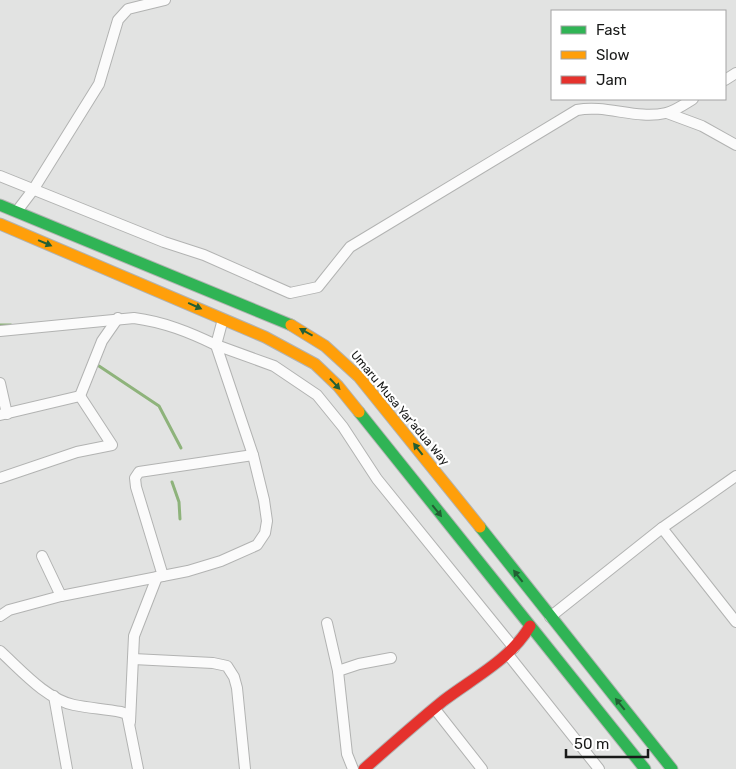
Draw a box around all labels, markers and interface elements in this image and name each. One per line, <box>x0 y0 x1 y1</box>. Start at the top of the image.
legend <box>551 10 726 100</box>
text: Fast <box>596 21 626 39</box>
text: Slow <box>596 46 629 64</box>
text: Jam <box>596 71 627 89</box>
one-way arrow <box>38 239 52 247</box>
one-way arrow <box>188 303 202 311</box>
one-way arrow <box>300 328 313 337</box>
street label: Umaru Musa Yar'adua Way <box>348 348 452 468</box>
one-way arrow <box>329 378 341 390</box>
one-way arrow <box>412 443 423 456</box>
one-way arrow <box>432 504 443 517</box>
one-way arrow <box>513 570 524 583</box>
one-way arrow <box>614 697 625 710</box>
scale bar <box>566 726 648 758</box>
text: 50 m <box>574 735 609 753</box>

